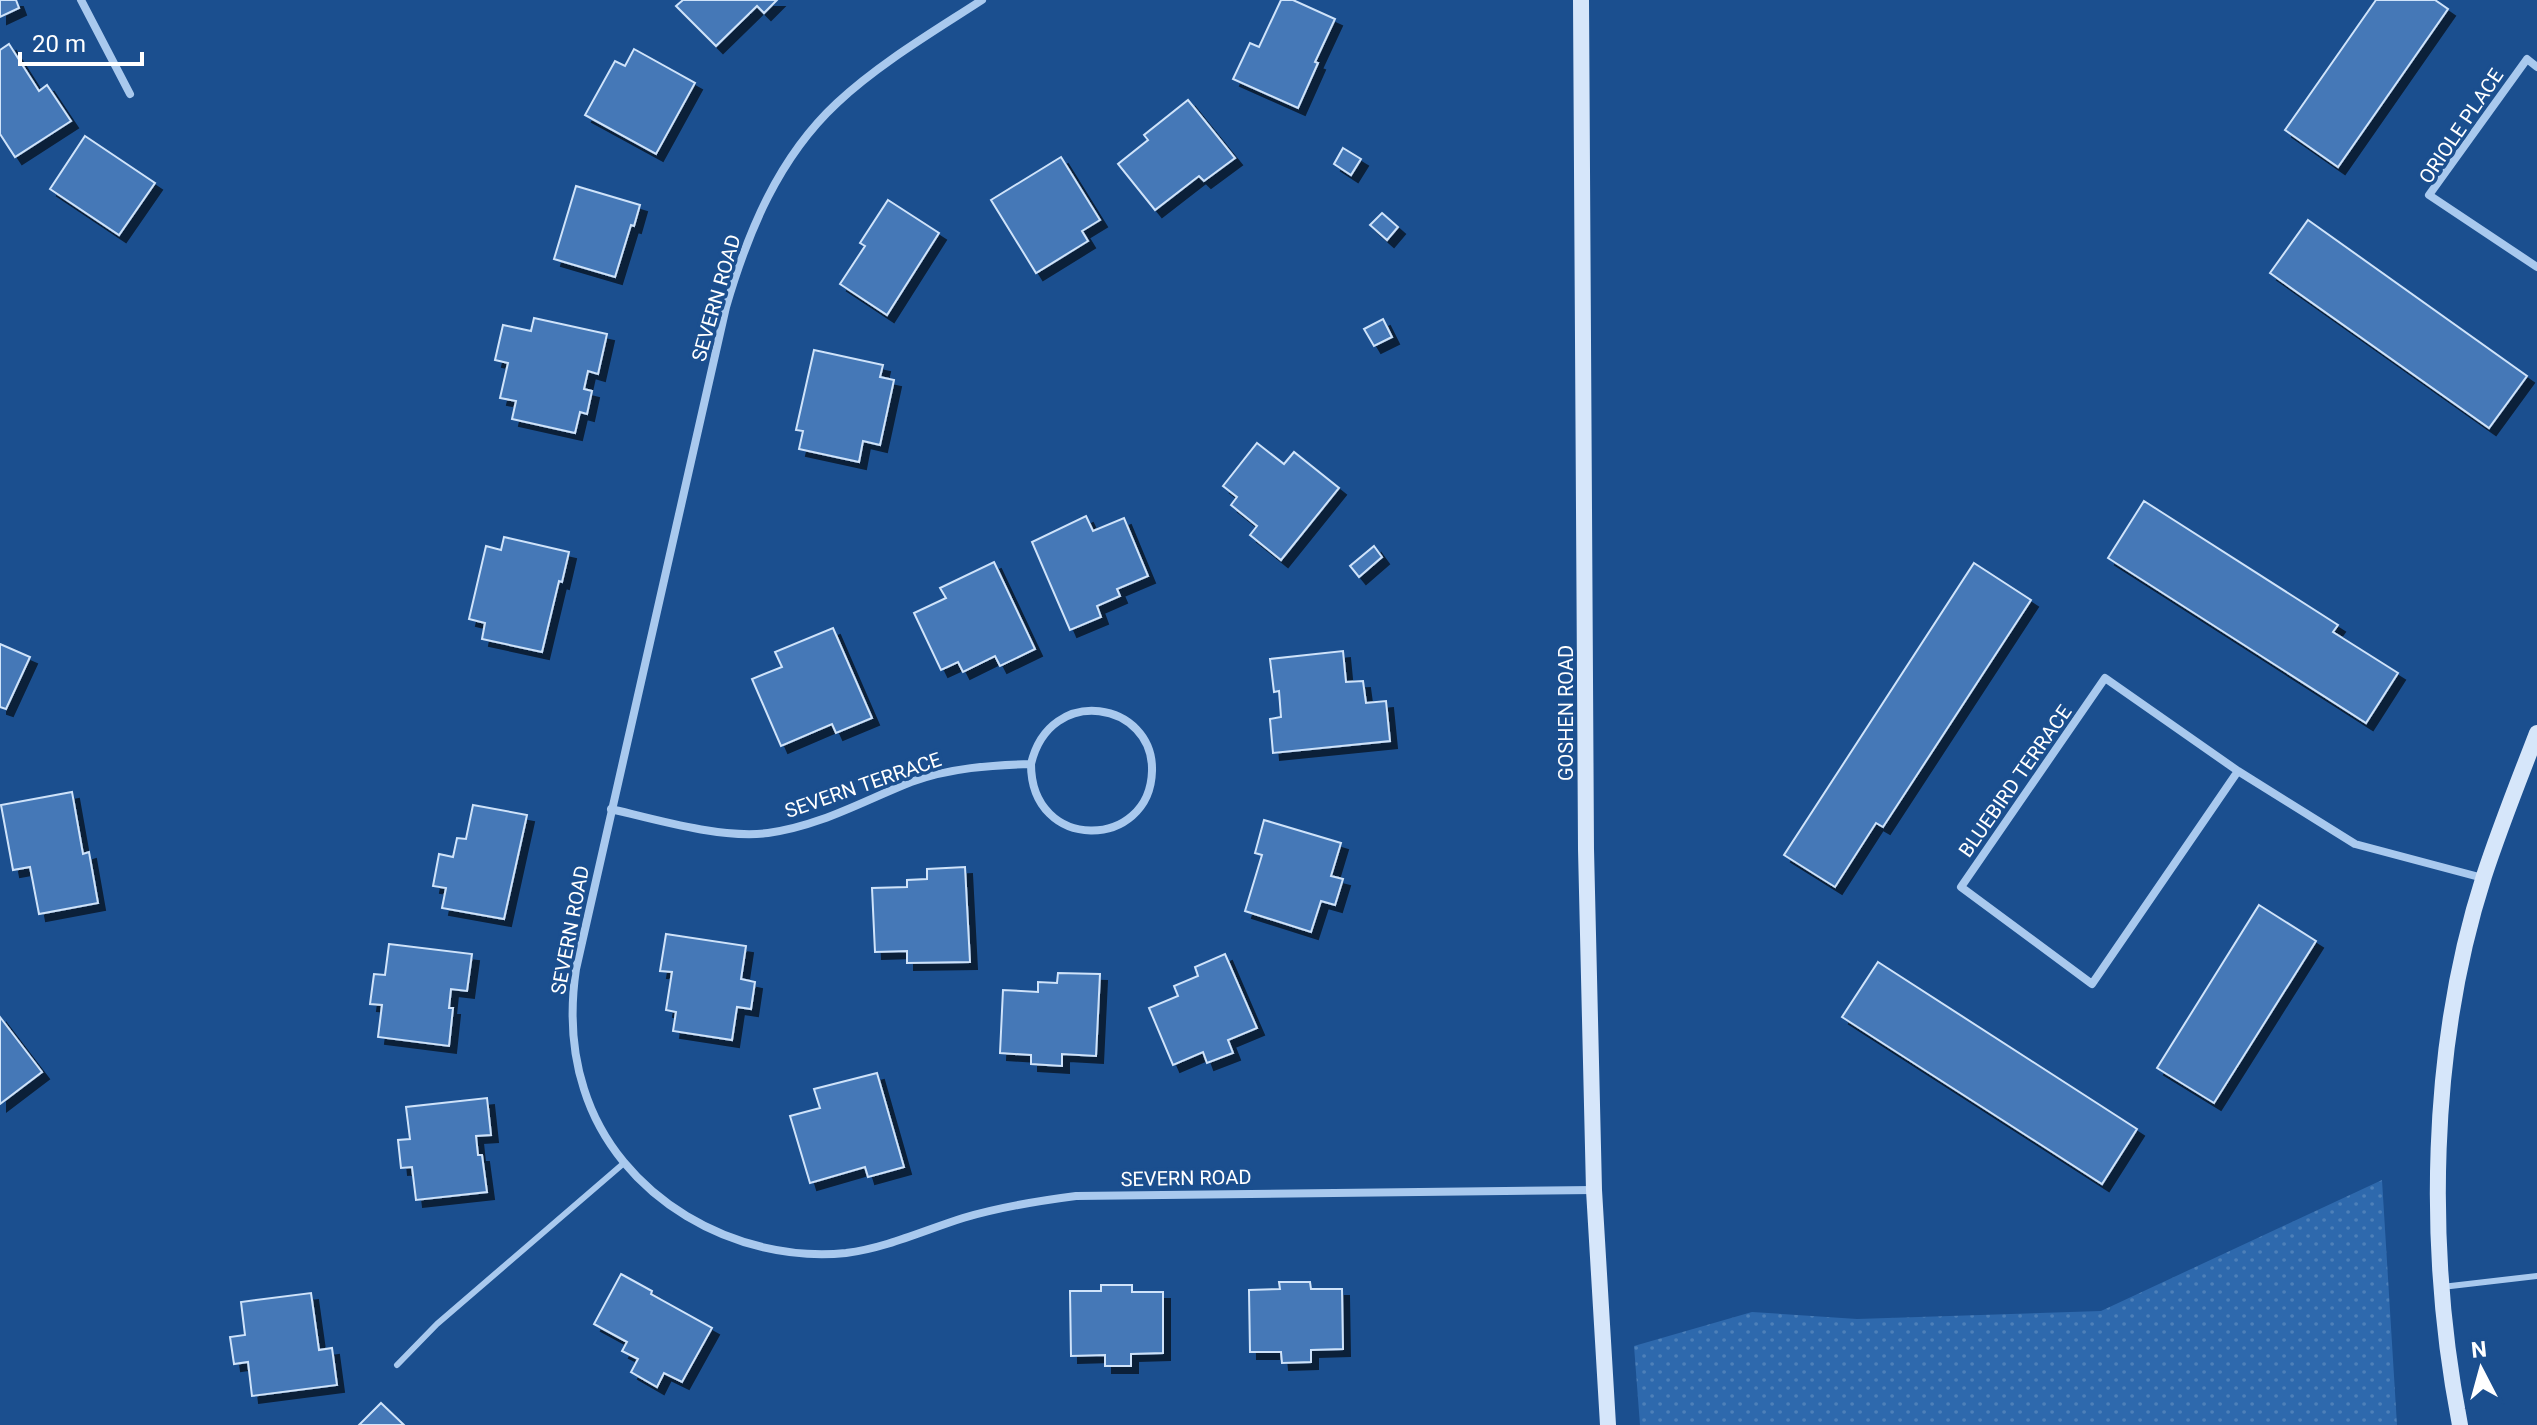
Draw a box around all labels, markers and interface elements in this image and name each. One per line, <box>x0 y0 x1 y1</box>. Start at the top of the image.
scale bar <box>20 16 142 66</box>
text: 20 m <box>32 30 86 58</box>
street label: ORIOLE PLACE <box>2414 64 2508 188</box>
street label: SEVERN ROAD <box>686 232 746 364</box>
street label: GOSHEN ROAD <box>1554 645 1578 781</box>
street label: BLUEBIRD TERRACE <box>1953 700 2077 862</box>
street label: SEVERN TERRACE <box>782 747 944 823</box>
street label: SEVERN ROAD <box>546 863 594 997</box>
street label: SEVERN ROAD <box>1120 1165 1252 1191</box>
north arrow <box>2441 1329 2521 1409</box>
text: N <box>2470 1336 2488 1363</box>

